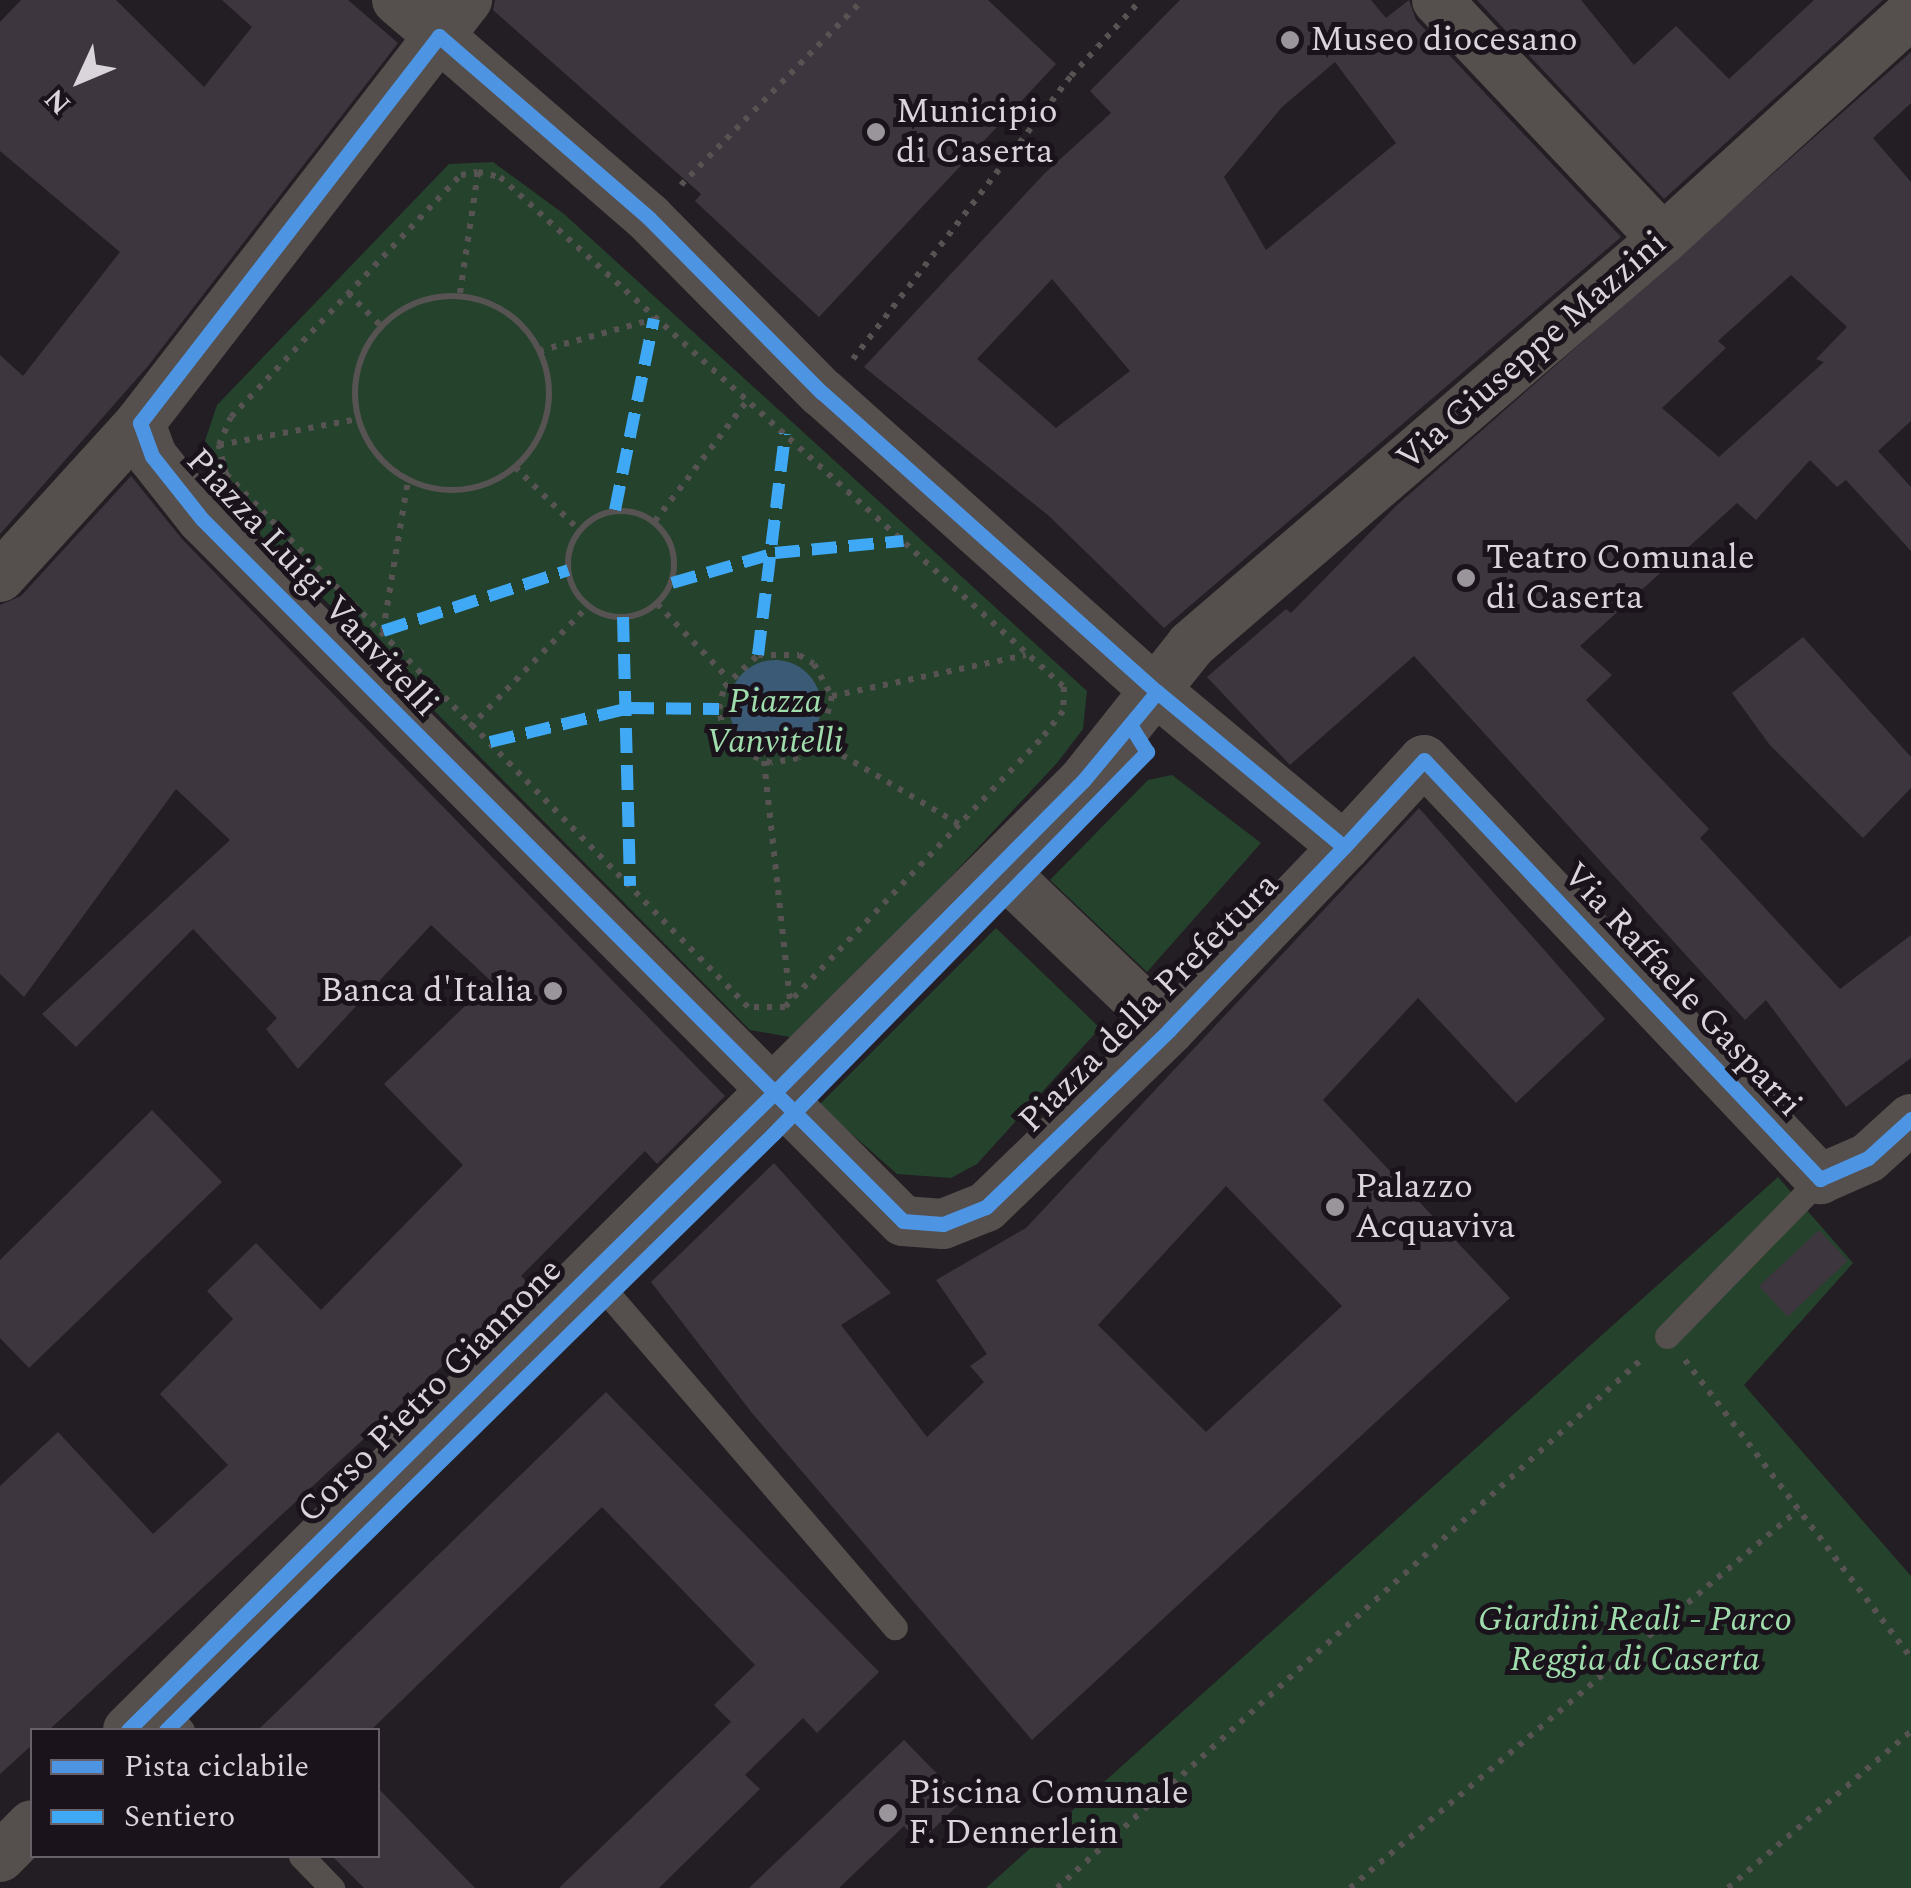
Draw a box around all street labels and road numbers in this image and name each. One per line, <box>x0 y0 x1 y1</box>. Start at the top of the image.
street label: Via Giuseppe Mazzini <box>1388 222 1676 480</box>
street label: Piazza Luigi Vanvitelli <box>177 440 447 726</box>
street label: Via Raffaele Gasparri <box>1553 854 1811 1126</box>
street label: Piazza della Prefettura <box>1010 864 1288 1142</box>
street label: Corso Pietro Giannone <box>289 1250 571 1532</box>

